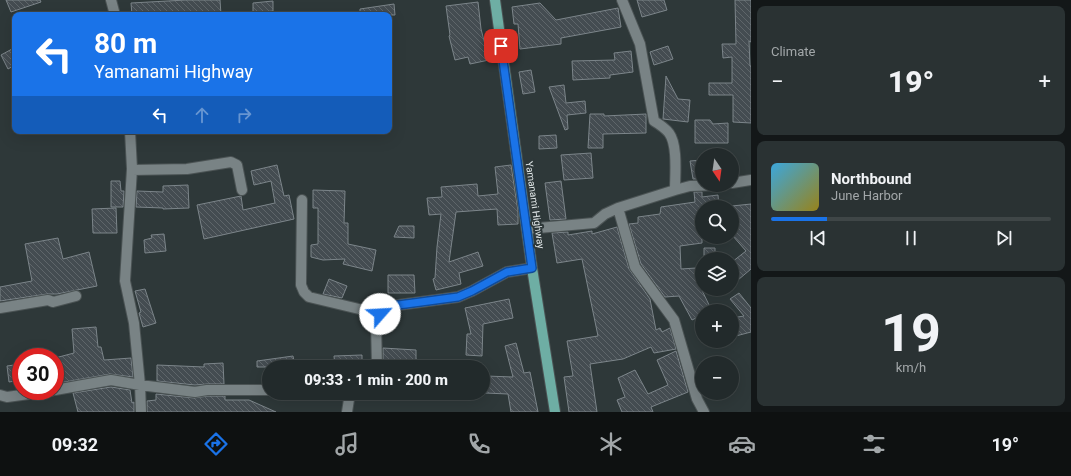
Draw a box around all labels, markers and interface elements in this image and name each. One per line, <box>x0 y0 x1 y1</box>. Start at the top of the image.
text: 80 m <box>94 27 157 60</box>
icon: left <box>28 28 80 80</box>
pin <box>484 29 518 63</box>
icon: arrive <box>490 35 512 57</box>
text: Climate <box>771 44 815 59</box>
text: Yamanami Highway <box>94 61 253 82</box>
text: 19° <box>888 64 934 99</box>
text: − <box>771 69 784 94</box>
text: + <box>1039 69 1051 94</box>
icon: left <box>149 104 171 126</box>
icon: ahead <box>191 104 213 126</box>
icon: right <box>233 104 255 126</box>
north arrow <box>695 148 739 192</box>
map controls <box>695 148 739 400</box>
street label: Yamanami Highway <box>523 161 547 250</box>
text: Northbound <box>831 170 912 188</box>
text: June Harbor <box>831 188 903 203</box>
button: search <box>695 200 739 244</box>
icon: previous <box>807 227 829 249</box>
icon: pause <box>900 227 922 249</box>
icon: next <box>993 227 1015 249</box>
button: layers <box>695 252 739 296</box>
position arrow <box>359 293 401 335</box>
text: 19 <box>881 303 941 364</box>
button: + <box>695 304 739 348</box>
speed limit sign: 30 <box>12 348 64 400</box>
button: − <box>695 356 739 400</box>
text: km/h <box>896 360 926 375</box>
text: 09:33 · 1 min · 200 m <box>304 371 448 389</box>
icon: directions <box>202 430 230 458</box>
icon: music <box>333 430 361 458</box>
icon: phone <box>465 430 493 458</box>
icon: climate <box>597 430 625 458</box>
icon: car <box>728 430 756 458</box>
icon: filters <box>860 430 888 458</box>
text: 09:32 <box>52 434 98 455</box>
text: 19° <box>991 434 1019 455</box>

